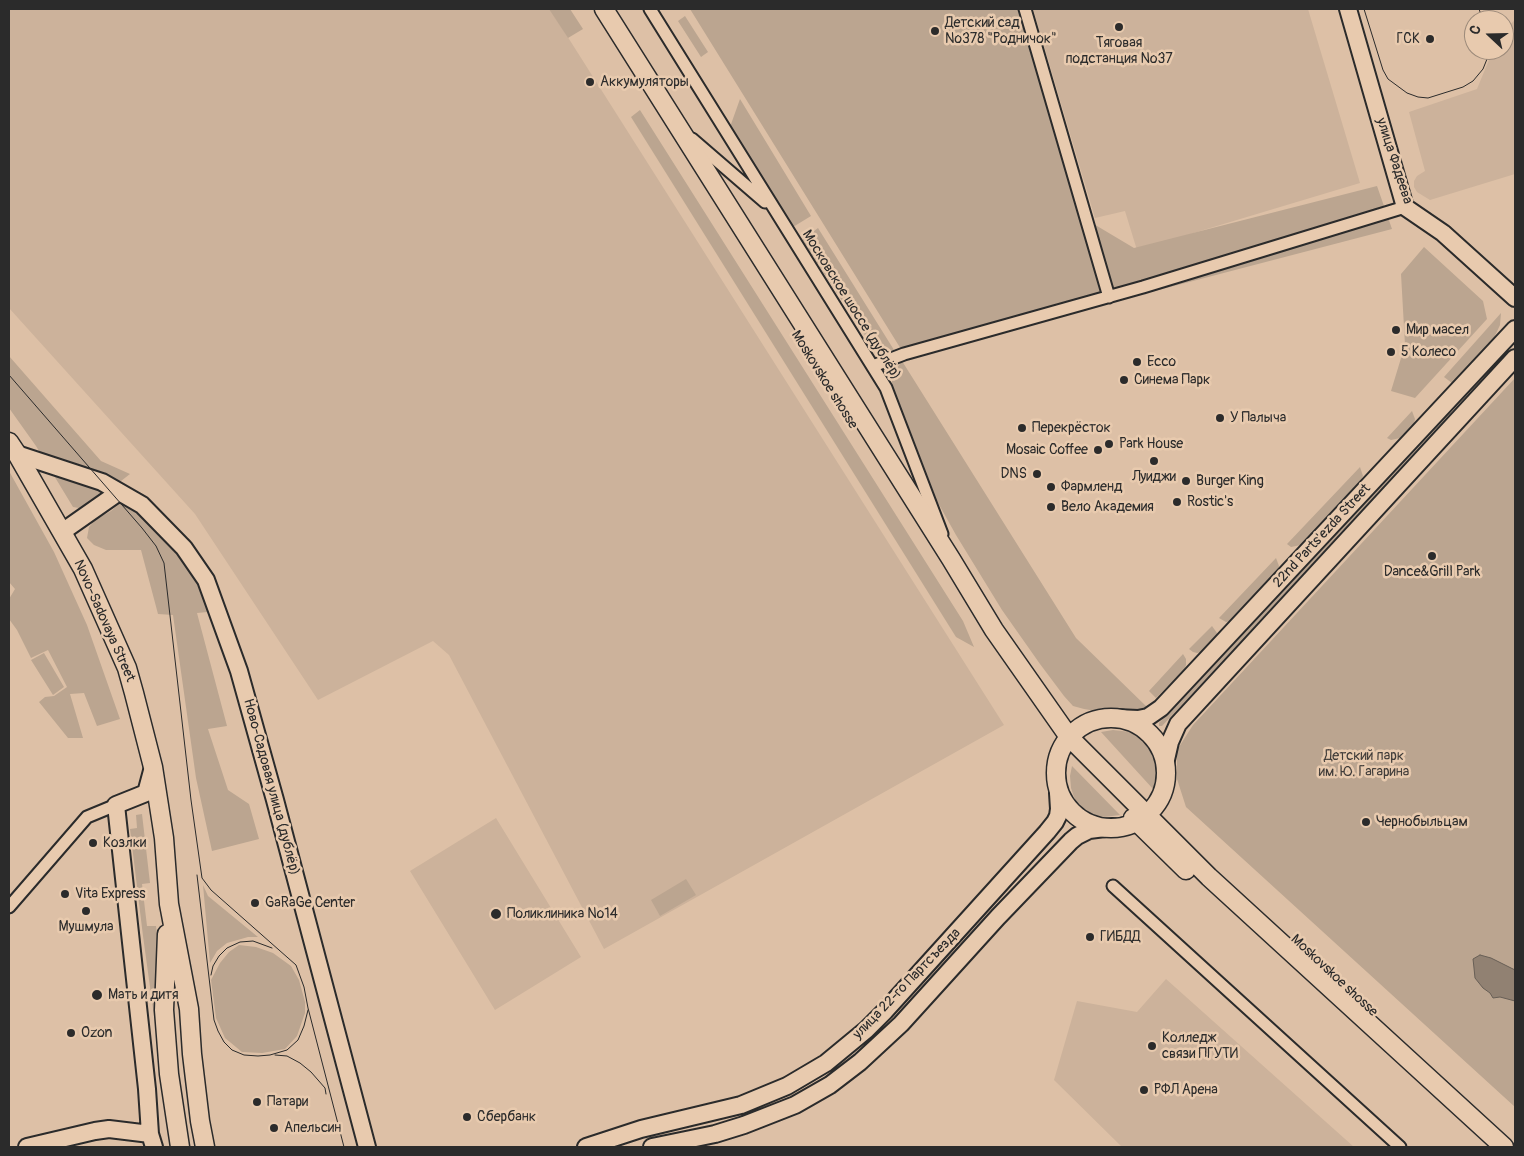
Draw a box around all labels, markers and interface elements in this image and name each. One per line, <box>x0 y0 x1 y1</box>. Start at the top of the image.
north arrow <box>1464 10 1514 60</box>
place label: Детский сад №378 "Родничок" <box>945 15 1057 48</box>
marker: Тяговая подстанция №37 <box>1113 21 1125 33</box>
text: С <box>1466 23 1485 37</box>
marker: Детский сад №378 "Родничок" <box>929 25 941 37</box>
place label: ГСК <box>1397 31 1420 47</box>
marker: ГСК <box>1424 33 1436 45</box>
place label: Тяговая подстанция №37 <box>1065 35 1173 68</box>
place label: Аккумуляторы <box>600 74 689 90</box>
marker: Аккумуляторы <box>584 76 596 88</box>
street label: улица Фадеева <box>1372 116 1416 206</box>
street label: Московское шоссе (дублёр) <box>798 227 904 383</box>
place label: Мир масел <box>1406 322 1469 338</box>
marker: Мир масел <box>1390 324 1402 336</box>
street label: Moskovskoe shosse <box>787 328 861 432</box>
place label: 5 Колесо <box>1401 344 1456 360</box>
marker: 5 Колесо <box>1385 346 1397 358</box>
place label: Ecco <box>1147 354 1176 370</box>
marker: Ecco <box>1131 356 1143 368</box>
place label: Синема Парк <box>1134 372 1210 388</box>
marker: Синема Парк <box>1118 374 1130 386</box>
place label: У Палыча <box>1230 410 1286 426</box>
marker: У Палыча <box>1214 412 1226 424</box>
place label: Перекрёсток <box>1032 420 1111 436</box>
marker: Перекрёсток <box>1016 422 1028 434</box>
place label: Park House <box>1119 436 1183 452</box>
marker: Park House <box>1103 438 1115 450</box>
place label: Mosaic Coffee <box>1006 442 1088 458</box>
marker: Mosaic Coffee <box>1092 444 1104 456</box>
marker: Луиджи <box>1148 455 1160 467</box>
place label: DNS <box>1001 466 1027 482</box>
marker: DNS <box>1031 468 1043 480</box>
place label: Луиджи <box>1132 469 1176 485</box>
place label: Burger King <box>1196 473 1264 489</box>
marker: Burger King <box>1180 475 1192 487</box>
place label: Фармленд <box>1061 479 1122 495</box>
marker: Фармленд <box>1045 481 1057 493</box>
street label: 22nd Parts'ezda Street <box>1270 481 1374 591</box>
place label: Rostic's <box>1187 494 1233 510</box>
marker: Rostic's <box>1171 496 1183 508</box>
place label: Вело Академия <box>1061 499 1154 515</box>
marker: Вело Академия <box>1045 501 1057 513</box>
marker: Dance&Grill Park <box>1426 550 1438 562</box>
street label: Novo-Sadovaya Street <box>70 557 138 685</box>
place label: Dance&Grill Park <box>1384 564 1480 580</box>
street label: Ново-Садовая улица (дублёр) <box>239 697 303 877</box>
park label: Детский парк им. Ю. Гагарина <box>1319 748 1409 780</box>
place label: Чернобыльцам <box>1376 814 1468 830</box>
marker: Чернобыльцам <box>1360 816 1372 828</box>
place label: Козлки <box>103 835 146 851</box>
marker: Козлки <box>87 837 99 849</box>
place label: Vita Express <box>75 886 145 902</box>
marker: Vita Express <box>59 888 71 900</box>
place label: GaRaGe Center <box>265 895 355 911</box>
marker: GaRaGe Center <box>249 897 261 909</box>
marker: Мушмула <box>80 905 92 917</box>
place label: Поликлиника №14 <box>507 906 618 922</box>
marker: Поликлиника №14 <box>489 907 503 921</box>
place label: Мушмула <box>58 919 114 935</box>
street label: улица 22-го Партсъезда <box>850 925 964 1043</box>
place label: ГИБДД <box>1100 929 1140 945</box>
marker: ГИБДД <box>1084 931 1096 943</box>
street label: Moskovskoe shosse <box>1287 931 1381 1021</box>
place label: Мать и дитя <box>108 987 179 1003</box>
marker: Мать и дитя <box>90 988 104 1002</box>
place label: Ozon <box>81 1025 112 1041</box>
marker: Ozon <box>65 1027 77 1039</box>
place label: Колледж связи ПГУТИ <box>1162 1030 1238 1062</box>
marker: Колледж связи ПГУТИ <box>1146 1040 1158 1052</box>
place label: РФЛ Арена <box>1154 1082 1218 1098</box>
marker: РФЛ Арена <box>1138 1084 1150 1096</box>
place label: Патари <box>267 1094 308 1110</box>
marker: Патари <box>251 1096 263 1108</box>
place label: Сбербанк <box>477 1109 536 1125</box>
marker: Сбербанк <box>461 1111 473 1123</box>
place label: Апельсин <box>284 1120 341 1136</box>
marker: Апельсин <box>268 1122 280 1134</box>

